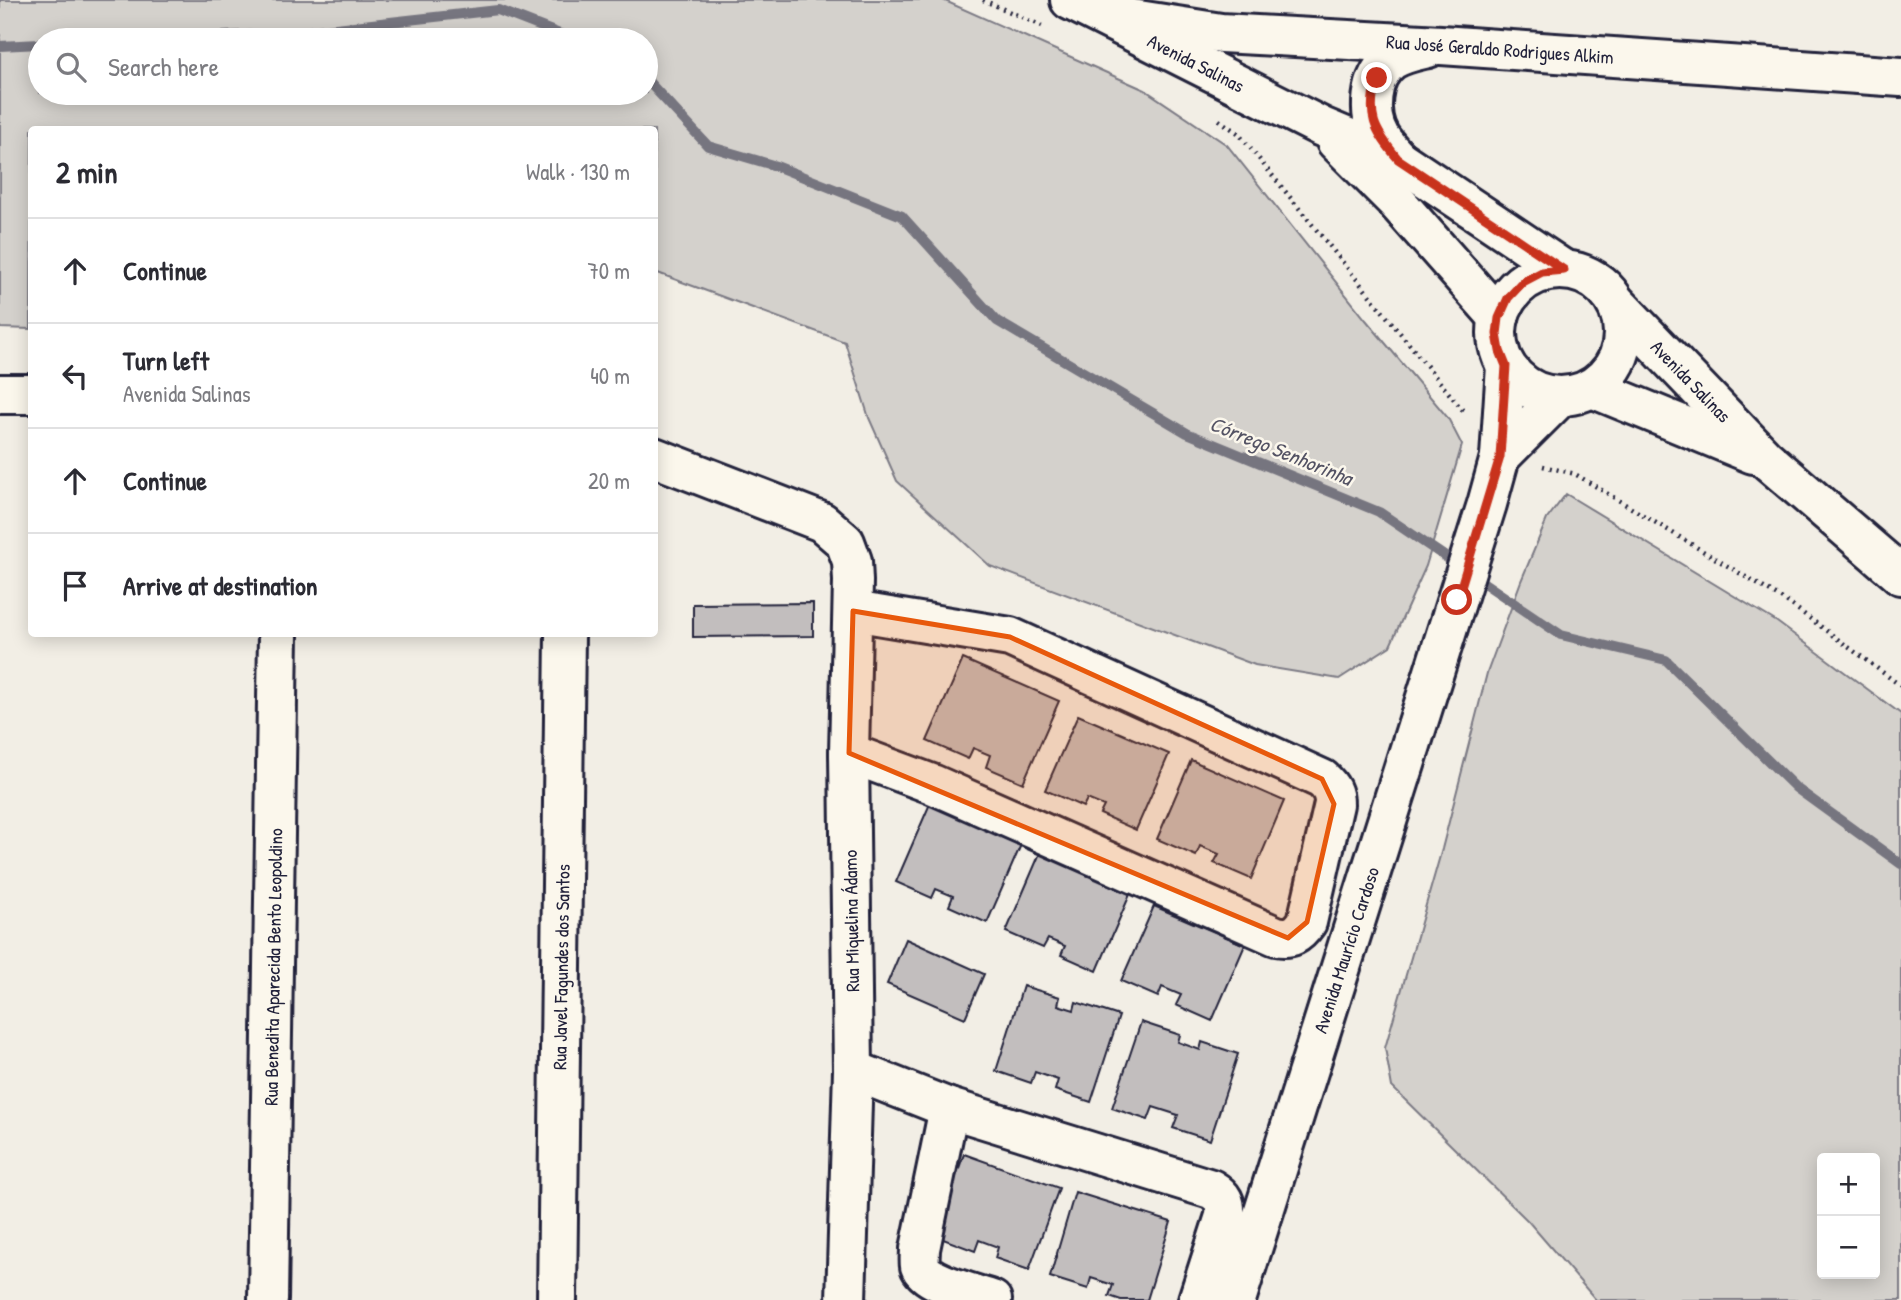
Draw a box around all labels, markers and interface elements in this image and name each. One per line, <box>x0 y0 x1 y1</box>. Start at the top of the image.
search box <box>28 28 658 105</box>
street label: Avenida Salinas <box>1143 28 1249 98</box>
street label: Rua José Geraldo Rodrigues Alkim <box>1385 28 1615 70</box>
icon: search <box>52 48 90 86</box>
text: Search here <box>108 49 219 84</box>
route end <box>1361 62 1392 93</box>
text: 2 min <box>56 152 118 192</box>
text: Walk · 130 m <box>526 156 630 187</box>
icon: ahead <box>56 252 94 290</box>
text: Continue <box>123 253 207 288</box>
text: 70 m <box>587 255 630 286</box>
street label: Avenida Salinas <box>1645 334 1737 428</box>
text: Turn left <box>123 343 209 378</box>
icon: left <box>56 357 94 395</box>
text: 40 m <box>590 360 630 391</box>
text: Avenida Salinas <box>123 378 251 409</box>
water label: Córrego Senhorinha <box>1206 409 1359 493</box>
icon: ahead <box>56 462 94 500</box>
text: Continue <box>123 463 207 498</box>
text: 20 m <box>588 465 630 496</box>
icon: arrive <box>56 567 94 605</box>
text: Arrive at destination <box>123 568 318 603</box>
route start <box>1441 584 1472 615</box>
street label: Rua Benedita Aparecida Bento Leopoldino <box>258 828 288 1106</box>
street label: Rua Miquelina Ádamo <box>837 849 865 992</box>
street label: Avenida Maurício Cardoso <box>1307 863 1385 1036</box>
street label: Rua Javel Fagundes dos Santos <box>546 864 576 1070</box>
map controls <box>1817 1153 1880 1279</box>
button: + <box>1817 1153 1880 1216</box>
button: − <box>1817 1216 1880 1279</box>

